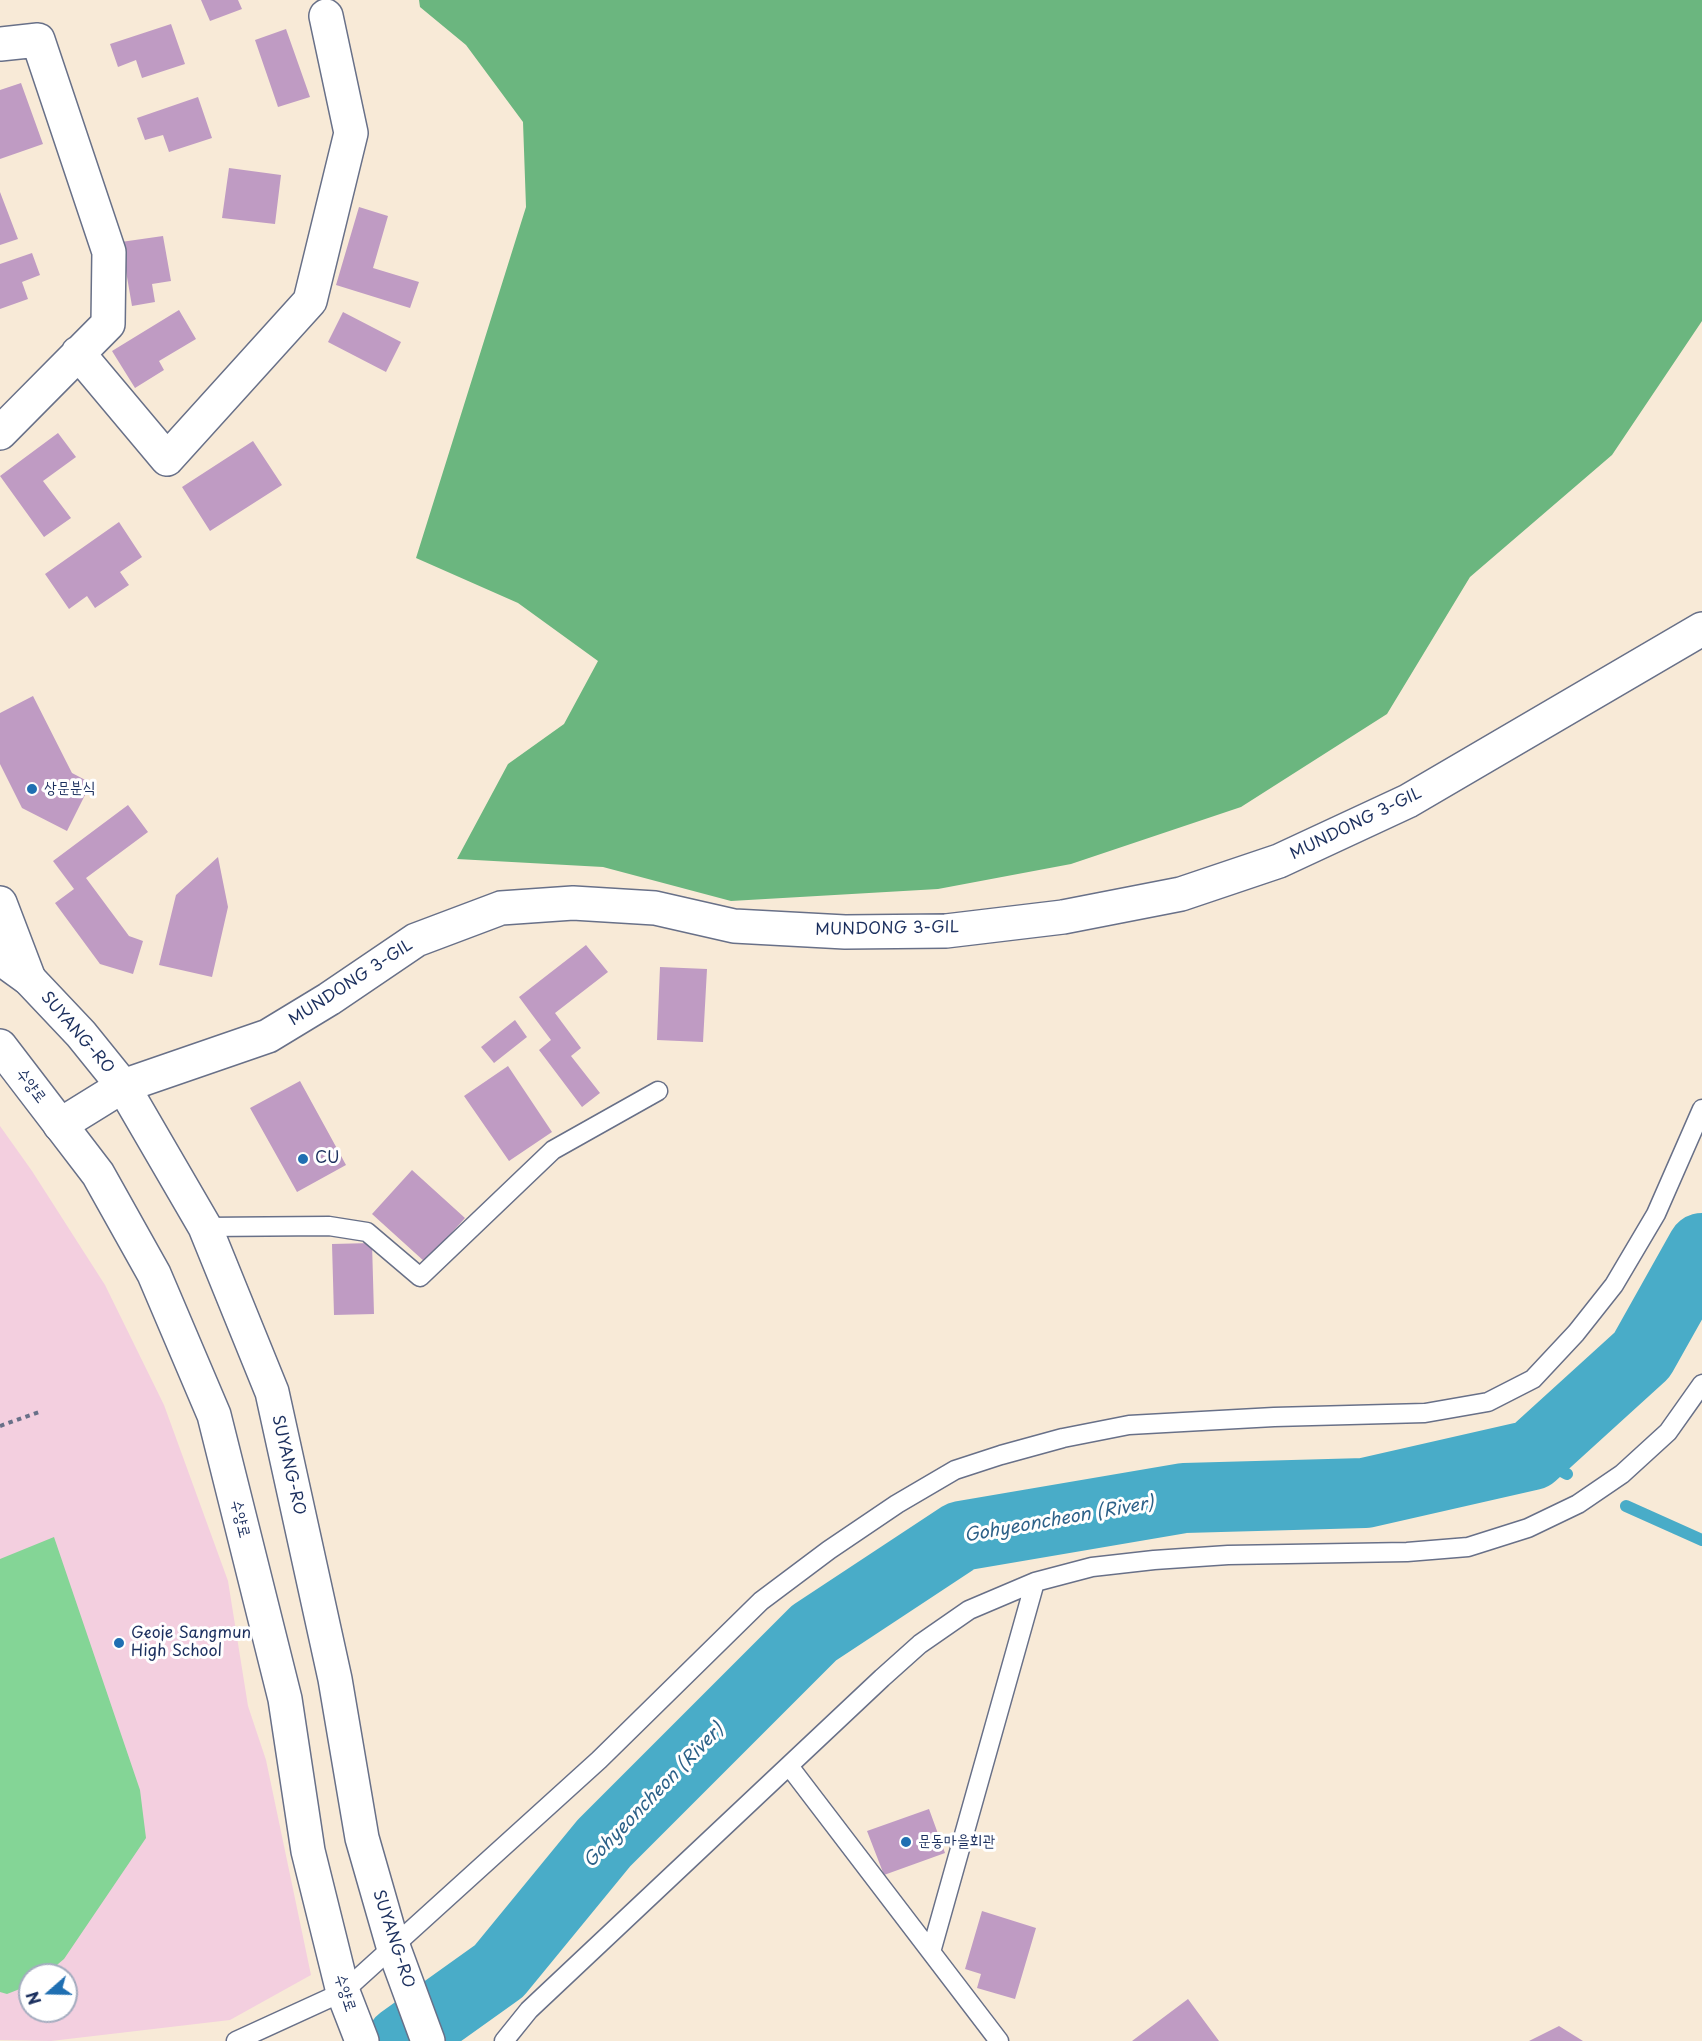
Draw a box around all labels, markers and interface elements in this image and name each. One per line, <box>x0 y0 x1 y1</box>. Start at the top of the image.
place label: 상문분식 <box>44 779 95 799</box>
marker: 상문분식 <box>25 782 39 796</box>
street label: MUNDONG 3-GIL <box>1287 784 1425 864</box>
street label: MUNDONG 3-GIL <box>815 918 959 940</box>
street label: MUNDONG 3-GIL <box>286 936 416 1030</box>
street label: SUYANG-RO <box>36 988 118 1078</box>
street label: 수양로 <box>12 1065 50 1107</box>
place label: CU <box>315 1149 339 1169</box>
marker: CU <box>296 1152 310 1166</box>
street label: SUYANG-RO <box>267 1413 309 1517</box>
water label: Gohyeoncheon (River) <box>963 1493 1155 1547</box>
street label: 수양로 <box>226 1498 254 1540</box>
place label: Geoje Sangmun High School <box>131 1624 251 1662</box>
marker: Geoje Sangmun High School <box>112 1636 126 1650</box>
water label: Gohyeoncheon (River) <box>579 1719 729 1873</box>
place label: 문동마을회관 <box>918 1832 995 1852</box>
marker: 문동마을회관 <box>899 1835 913 1849</box>
street label: SUYANG-RO <box>368 1887 418 1991</box>
north arrow <box>18 1963 78 2023</box>
street label: 수양로 <box>330 1972 360 2014</box>
text: N <box>20 1988 46 2009</box>

